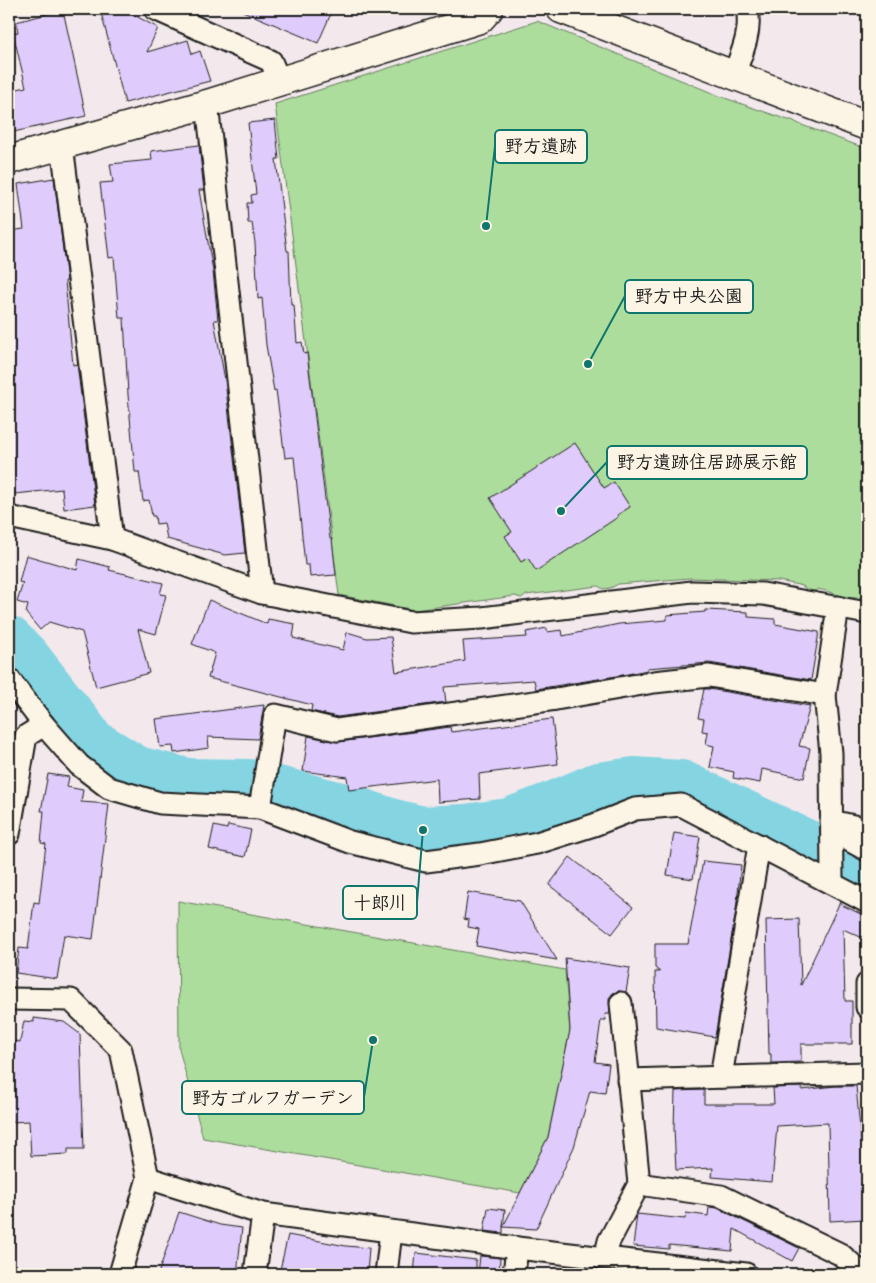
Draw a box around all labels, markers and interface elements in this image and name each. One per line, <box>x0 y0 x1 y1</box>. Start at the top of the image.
callout: 野方遺跡 <box>495 130 587 163</box>
text: 野方遺跡 <box>505 135 577 159</box>
callout: 野方中央公園 <box>625 280 753 313</box>
text: 野方中央公園 <box>635 285 743 309</box>
callout: 野方遺跡住居跡展示館 <box>607 446 807 479</box>
text: 野方遺跡住居跡展示館 <box>617 451 797 475</box>
callout: 十郎川 <box>343 886 417 919</box>
text: 十郎川 <box>353 892 407 916</box>
callout: 野方ゴルフガーデン <box>182 1081 364 1114</box>
text: 野方ゴルフガーデン <box>192 1087 354 1111</box>

